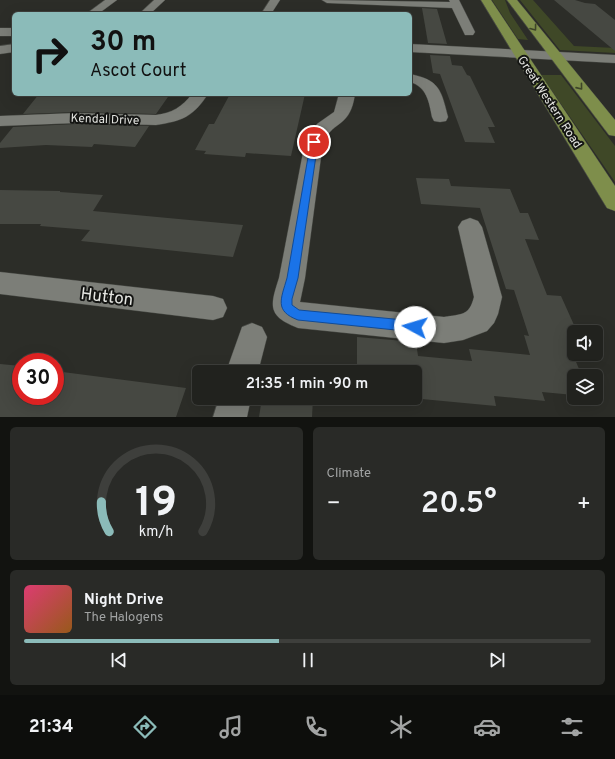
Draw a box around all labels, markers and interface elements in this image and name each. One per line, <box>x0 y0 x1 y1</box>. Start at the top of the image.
one-way arrow <box>529 24 536 31</box>
text: 30 m <box>90 25 156 61</box>
icon: right <box>24 28 76 80</box>
street label: Great Western Road <box>513 53 585 152</box>
text: Ascot Court <box>90 60 187 83</box>
one-way arrow <box>575 82 582 89</box>
street label: Kendal Drive <box>70 111 140 129</box>
pin <box>297 125 331 159</box>
icon: arrive <box>303 131 325 153</box>
street label: Hutton <box>79 284 134 312</box>
position arrow <box>394 306 436 348</box>
map controls <box>567 325 603 405</box>
button: sound <box>567 325 603 361</box>
speed limit sign: 30 <box>12 353 64 405</box>
button: layers <box>567 369 603 405</box>
text: 21:35 · 1 min · 90 m <box>246 375 368 394</box>
text: Climate <box>327 466 371 482</box>
text: 19 <box>135 477 177 530</box>
text: 20.5° <box>421 486 497 523</box>
text: − <box>327 491 341 518</box>
text: + <box>577 491 591 518</box>
text: km/h <box>139 522 174 540</box>
text: Night Drive <box>84 591 164 610</box>
text: The Halogens <box>84 610 163 626</box>
icon: previous <box>108 649 130 671</box>
icon: pause <box>297 649 319 671</box>
icon: next <box>486 649 508 671</box>
icon: directions <box>131 713 159 741</box>
icon: music <box>217 713 245 741</box>
icon: phone <box>302 713 330 741</box>
icon: climate <box>387 713 415 741</box>
icon: car <box>473 713 501 741</box>
icon: filters <box>558 713 586 741</box>
text: 21:34 <box>29 716 74 739</box>

